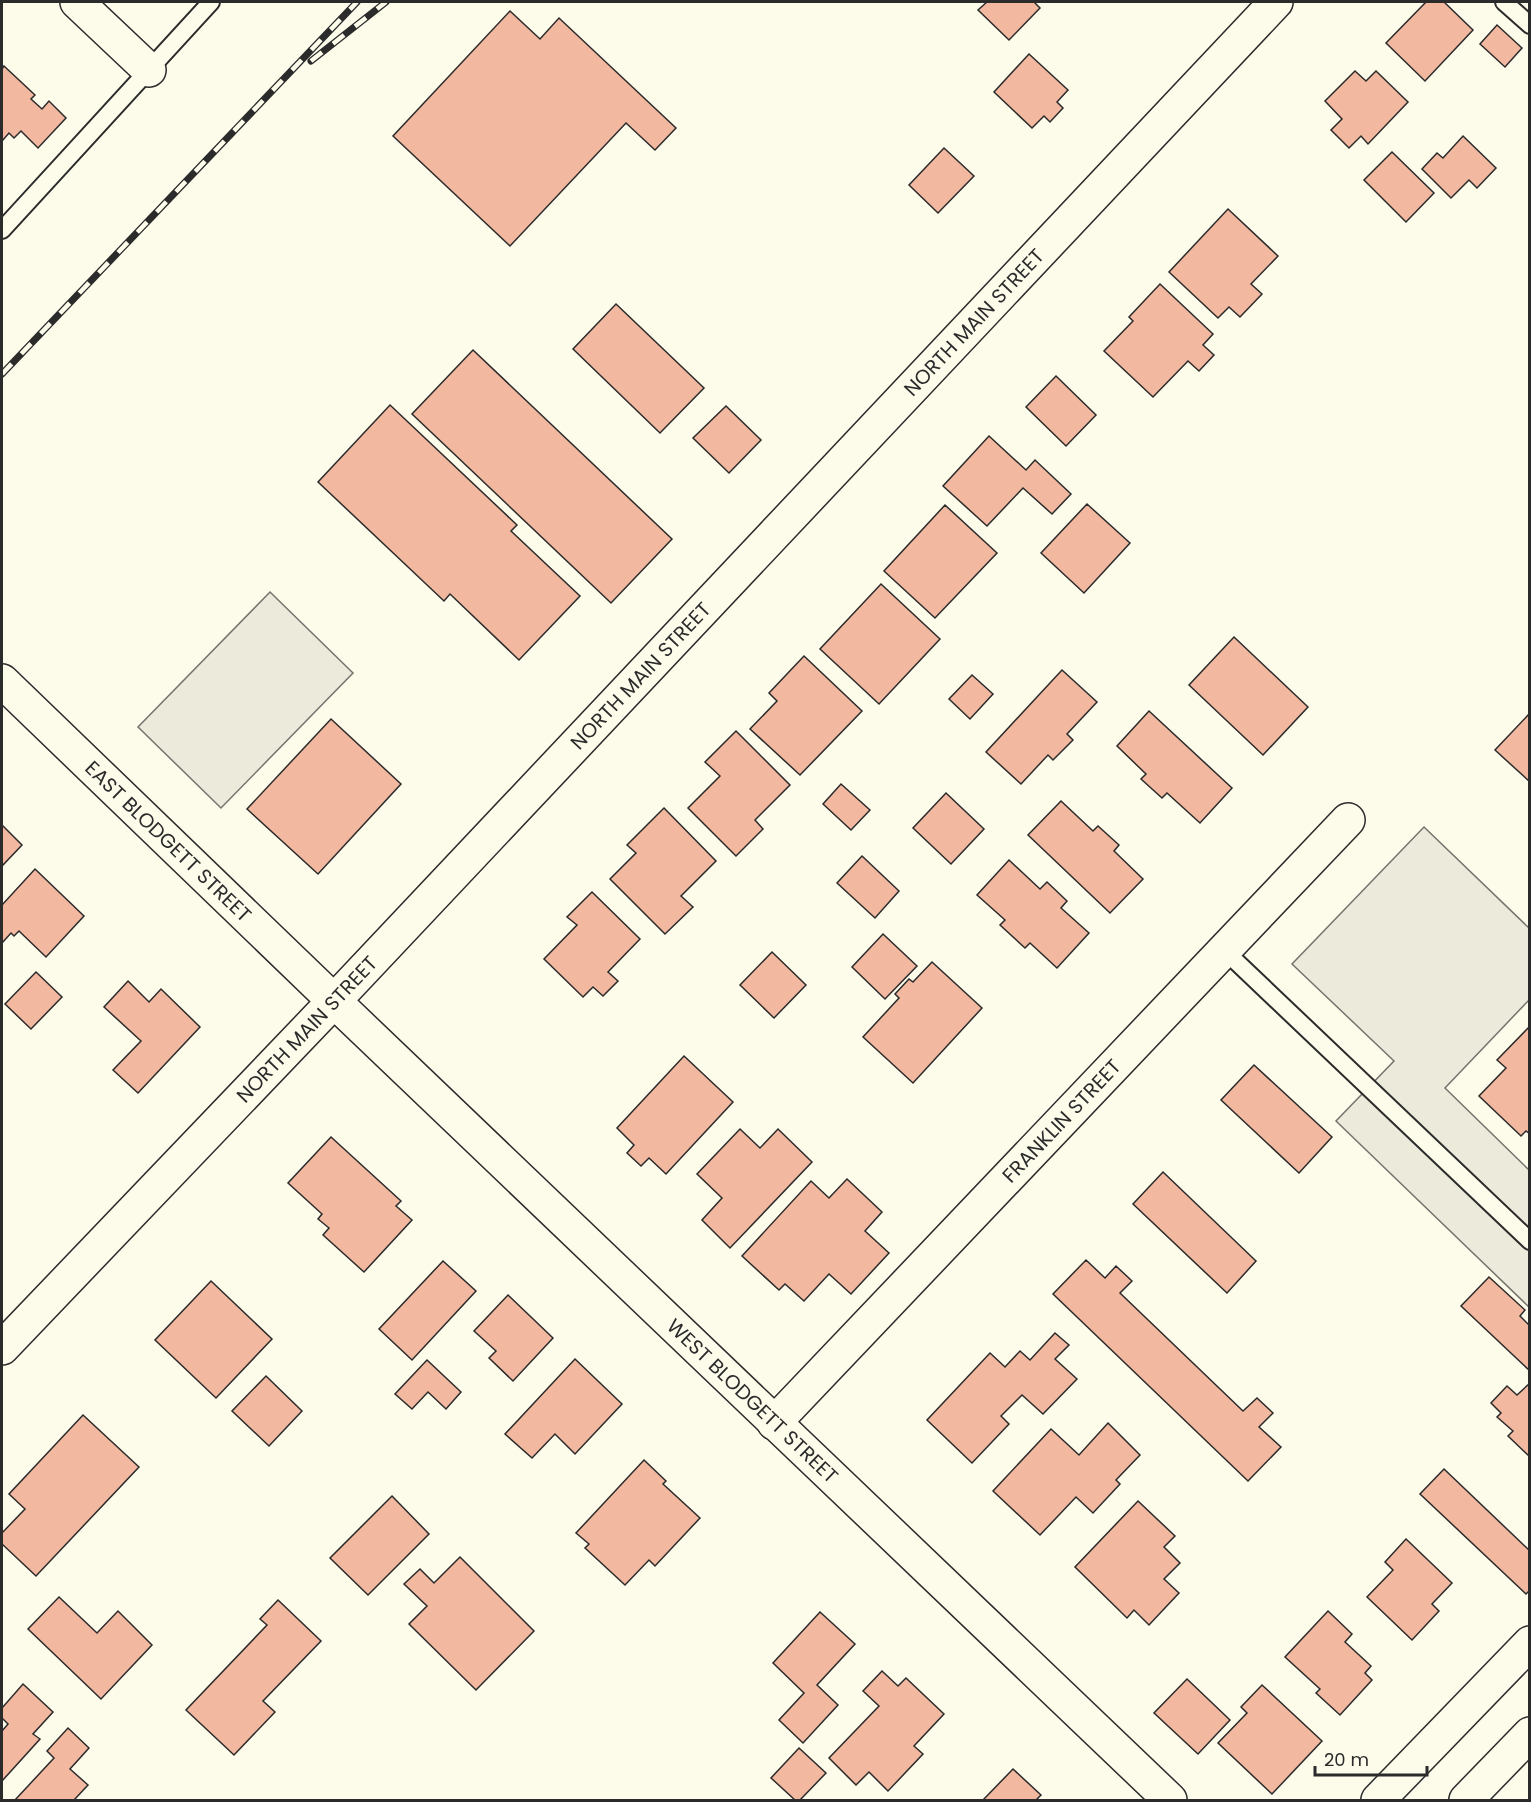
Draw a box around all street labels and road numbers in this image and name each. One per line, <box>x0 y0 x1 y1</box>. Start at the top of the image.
street label: NORTH MAIN STREET <box>897 242 1050 402</box>
street label: NORTH MAIN STREET <box>564 596 717 756</box>
street label: EAST BLODGETT STREET <box>79 754 258 928</box>
street label: NORTH MAIN STREET <box>230 950 384 1109</box>
street label: FRANKLIN STREET <box>996 1053 1127 1189</box>
street label: WEST BLODGETT STREET <box>661 1312 844 1490</box>

